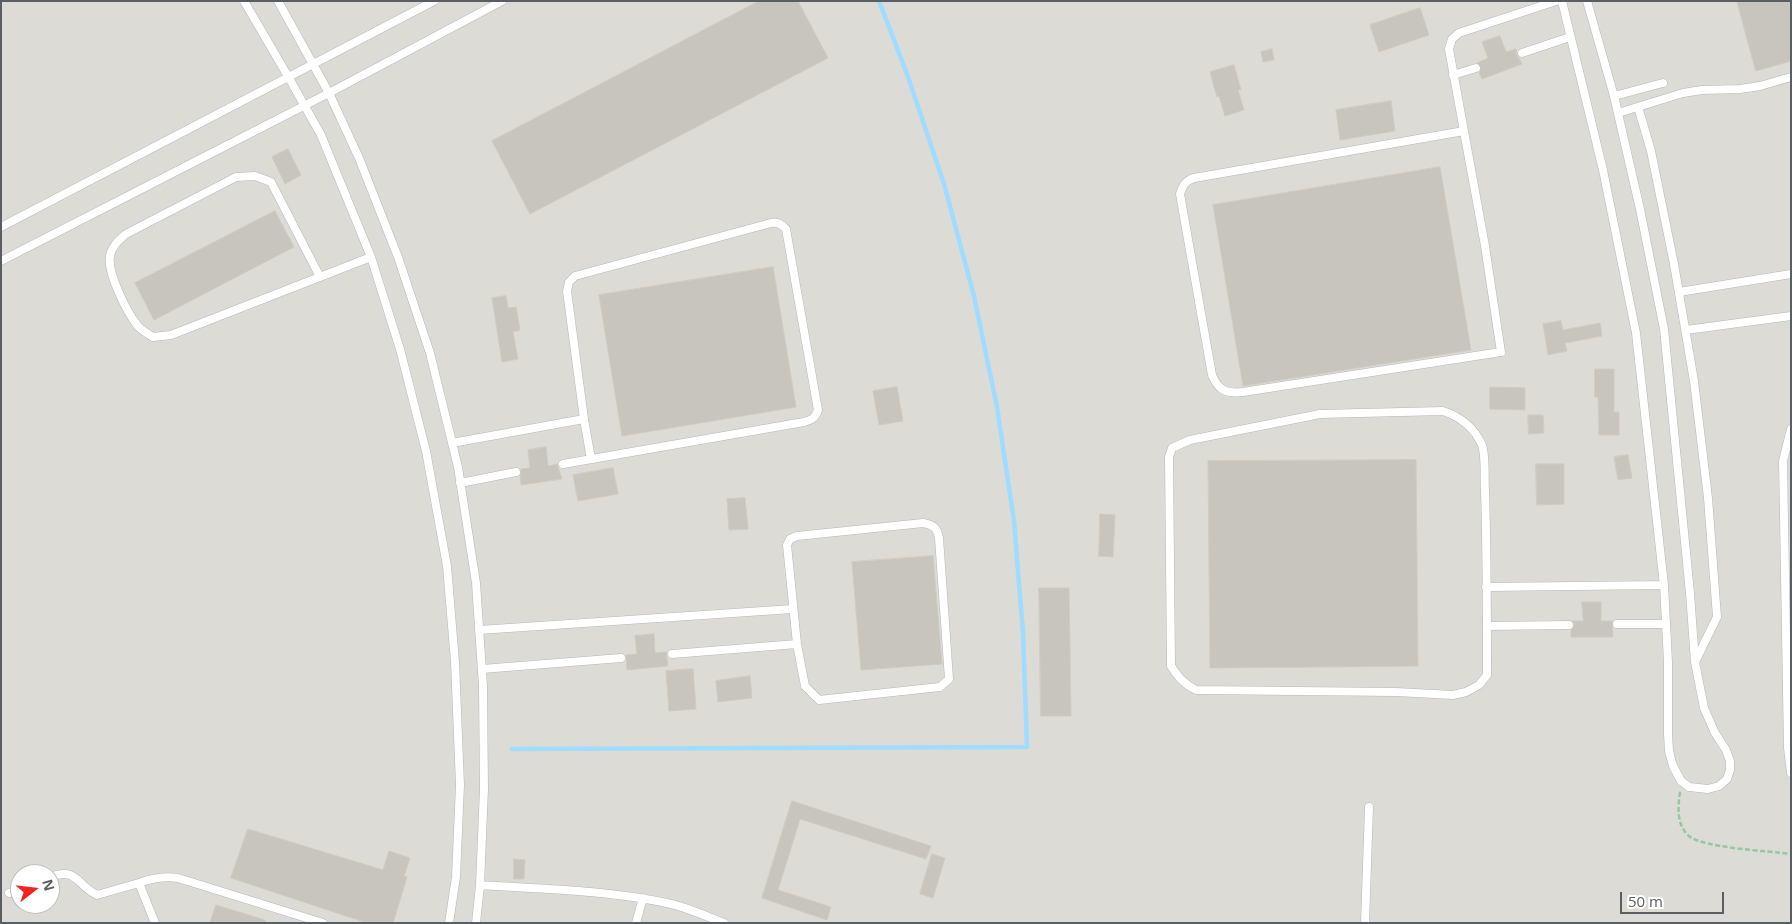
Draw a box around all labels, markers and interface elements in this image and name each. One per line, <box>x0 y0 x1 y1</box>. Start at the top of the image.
north arrow <box>10 864 60 914</box>
text: N <box>38 877 60 893</box>
scale bar <box>1622 882 1726 914</box>
text: 50 m <box>1628 891 1663 911</box>

